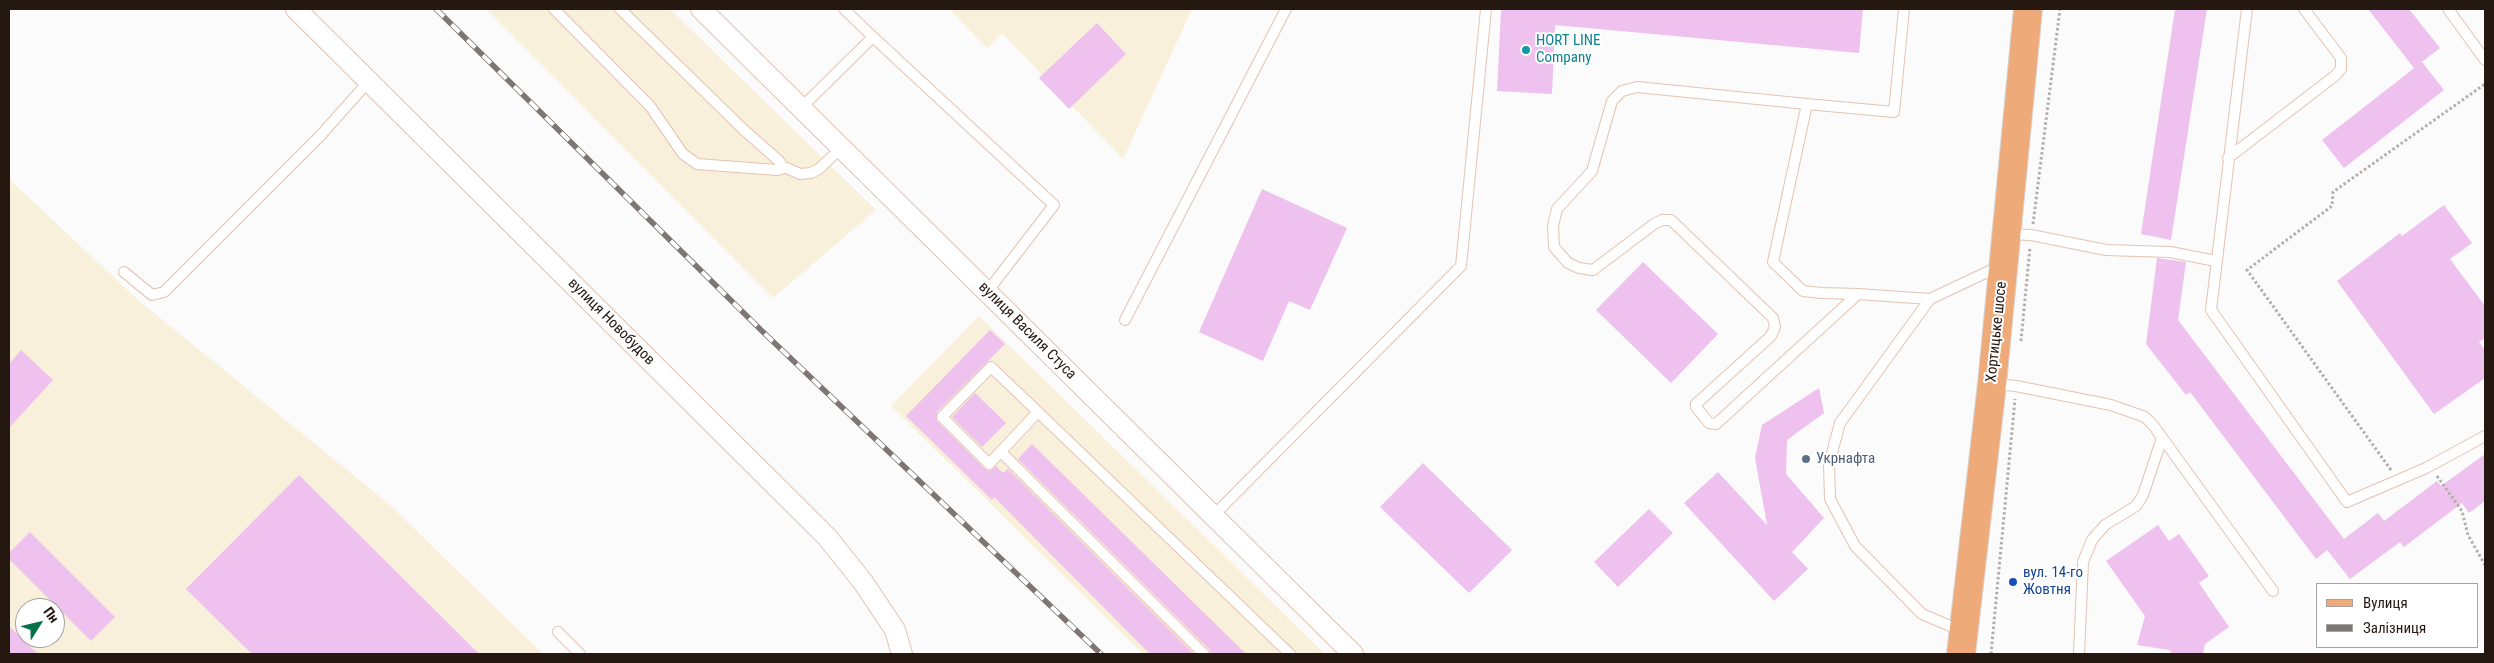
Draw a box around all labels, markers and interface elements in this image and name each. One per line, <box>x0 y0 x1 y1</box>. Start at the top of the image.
place label: HORT LINE Company <box>1536 32 1601 67</box>
marker: HORT LINE Company <box>1520 44 1532 56</box>
street label: вулиця Новобудов <box>564 275 658 369</box>
street label: вулиця Василя Стуса <box>974 278 1080 384</box>
street label: Хортицьке шосе <box>1983 281 2011 383</box>
place label: Укрнафта <box>1816 450 1875 468</box>
marker: Укрнафта <box>1800 453 1812 465</box>
place label: вул. 14-го Жовтня <box>2023 564 2083 599</box>
marker: вул. 14-го Жовтня <box>2007 576 2019 588</box>
legend <box>2316 583 2479 648</box>
text: Вулиця <box>2363 594 2408 612</box>
north arrow <box>15 598 65 648</box>
text: Пн <box>40 604 62 626</box>
text: Залізниця <box>2363 619 2426 637</box>

